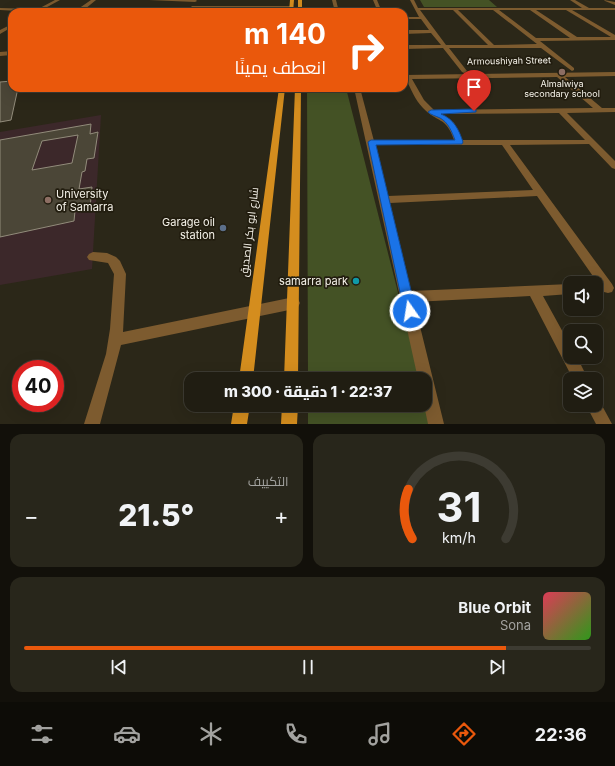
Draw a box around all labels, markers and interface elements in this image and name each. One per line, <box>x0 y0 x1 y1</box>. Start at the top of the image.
text: 140 m <box>244 17 326 51</box>
icon: right <box>340 24 392 76</box>
street label: Armoushiyah Street <box>467 54 551 67</box>
text: انعطف يمينًا <box>235 57 326 78</box>
marker: Almalwiya secondary school <box>557 67 567 77</box>
pin <box>457 70 491 111</box>
icon: arrive <box>463 76 485 98</box>
place label: Almalwiya secondary school <box>524 78 600 99</box>
street label: شارع ابو بكر الصديق <box>237 186 262 278</box>
place label: University of Samarra <box>56 187 113 214</box>
marker: University of Samarra <box>43 195 53 205</box>
place label: Garage oil station <box>162 215 215 242</box>
marker: Garage oil station <box>218 223 228 233</box>
place label: samarra park <box>279 274 348 288</box>
marker: samarra park <box>351 276 361 286</box>
map controls <box>563 276 603 412</box>
button: sound <box>563 276 603 316</box>
position arrow <box>389 290 431 332</box>
button: search <box>563 324 603 364</box>
speed limit sign: 40 <box>12 360 64 412</box>
button: layers <box>563 372 603 412</box>
text: 22:37 · 1 دقيقة · 300 m <box>224 382 392 401</box>
text: التكييف <box>248 473 289 489</box>
text: 31 <box>436 481 481 531</box>
text: 21.5° <box>118 497 194 533</box>
text: − <box>24 503 39 529</box>
text: + <box>274 503 288 529</box>
text: km/h <box>442 528 476 545</box>
text: Blue Orbit <box>458 598 531 617</box>
text: Sona <box>500 617 531 633</box>
icon: previous <box>108 656 130 678</box>
icon: pause <box>297 656 319 678</box>
icon: next <box>486 656 508 678</box>
icon: filters <box>28 720 56 748</box>
icon: car <box>113 720 141 748</box>
icon: climate <box>197 720 225 748</box>
icon: phone <box>282 720 310 748</box>
icon: music <box>366 720 394 748</box>
icon: directions <box>450 720 478 748</box>
text: 22:36 <box>535 724 587 745</box>

